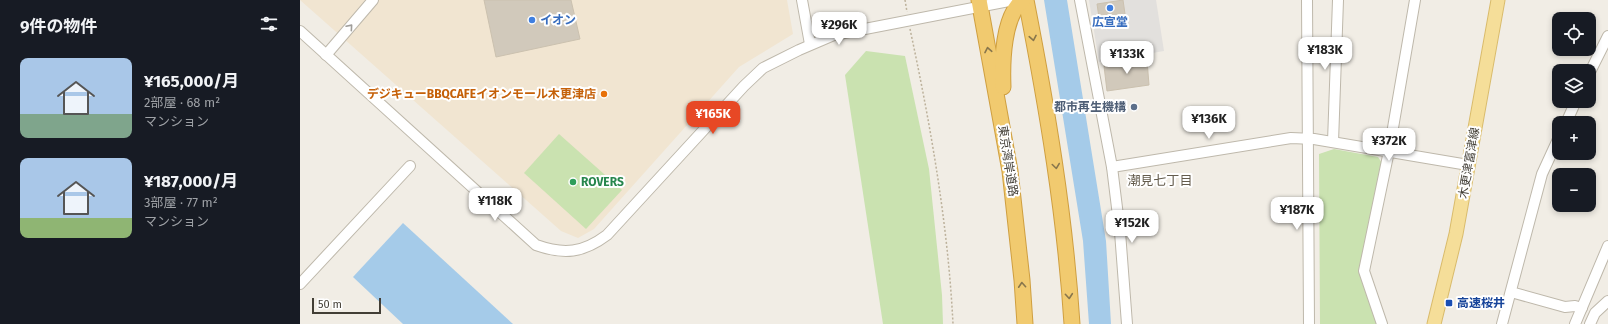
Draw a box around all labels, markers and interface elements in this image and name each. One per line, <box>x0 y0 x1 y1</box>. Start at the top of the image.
marker: 広宣堂 <box>1105 3 1115 13</box>
pin: ¥296K <box>811 12 867 46</box>
map controls <box>1552 12 1596 212</box>
button: locate <box>1552 12 1596 56</box>
icon: filters <box>258 13 280 35</box>
place label: イオン <box>540 13 576 27</box>
marker: イオン <box>527 15 537 25</box>
place label: 広宣堂 <box>1092 15 1128 29</box>
text: 9件の物件 <box>20 16 98 37</box>
text: ¥296K <box>821 17 857 32</box>
one-way arrow <box>345 25 352 32</box>
one-way arrow <box>1029 35 1037 41</box>
pin: ¥183K <box>1297 37 1353 71</box>
pin: ¥133K <box>1099 41 1155 75</box>
text: ¥183K <box>1307 42 1343 57</box>
text: ¥133K <box>1110 46 1144 61</box>
one-way arrow <box>985 47 993 53</box>
button: layers <box>1552 64 1596 108</box>
text: ¥165,000/月 <box>144 71 239 92</box>
icon: home <box>52 74 100 122</box>
place label: デジキューBBQCAFEイオンモール木更津店 <box>367 87 596 101</box>
marker: デジキューBBQCAFEイオンモール木更津店 <box>599 89 609 99</box>
text: 2部屋 · 68 m² <box>144 95 220 110</box>
place label: 都市再生機構 <box>1054 100 1126 114</box>
pin: ¥165K <box>685 101 741 135</box>
marker: 都市再生機構 <box>1129 102 1139 112</box>
text: ¥165K <box>695 106 731 121</box>
pin: ¥136K <box>1181 106 1237 140</box>
text: ¥136K <box>1191 111 1227 126</box>
text: マンション <box>144 114 209 129</box>
button: + <box>1552 116 1596 160</box>
street label: 東京湾岸道路 <box>995 124 1021 198</box>
street label: 木更津富津線 <box>1456 126 1482 200</box>
pin: ¥372K <box>1361 128 1417 162</box>
text: ¥372K <box>1372 133 1406 148</box>
one-way arrow <box>1051 163 1060 169</box>
button: − <box>1552 168 1596 212</box>
text: ¥187,000/月 <box>144 171 238 192</box>
district label: 潮見七丁目 <box>1127 173 1193 188</box>
icon: home <box>52 174 100 222</box>
place label: ROVERS <box>581 175 624 189</box>
marker: ROVERS <box>568 177 578 187</box>
pin: ¥118K <box>467 188 523 222</box>
text: ¥118K <box>478 193 512 208</box>
text: 3部屋 · 77 m² <box>144 195 218 210</box>
pin: ¥187K <box>1269 197 1325 231</box>
text: ¥187K <box>1280 202 1314 217</box>
pin: ¥152K <box>1104 210 1160 244</box>
text: マンション <box>144 214 209 229</box>
text: ¥152K <box>1115 215 1149 230</box>
one-way arrow <box>1018 282 1027 288</box>
one-way arrow <box>1065 293 1074 299</box>
scale bar <box>312 296 381 315</box>
place label: 高速桜井 <box>1457 296 1505 310</box>
text: 50 m <box>318 298 342 311</box>
marker: 高速桜井 <box>1444 298 1454 308</box>

